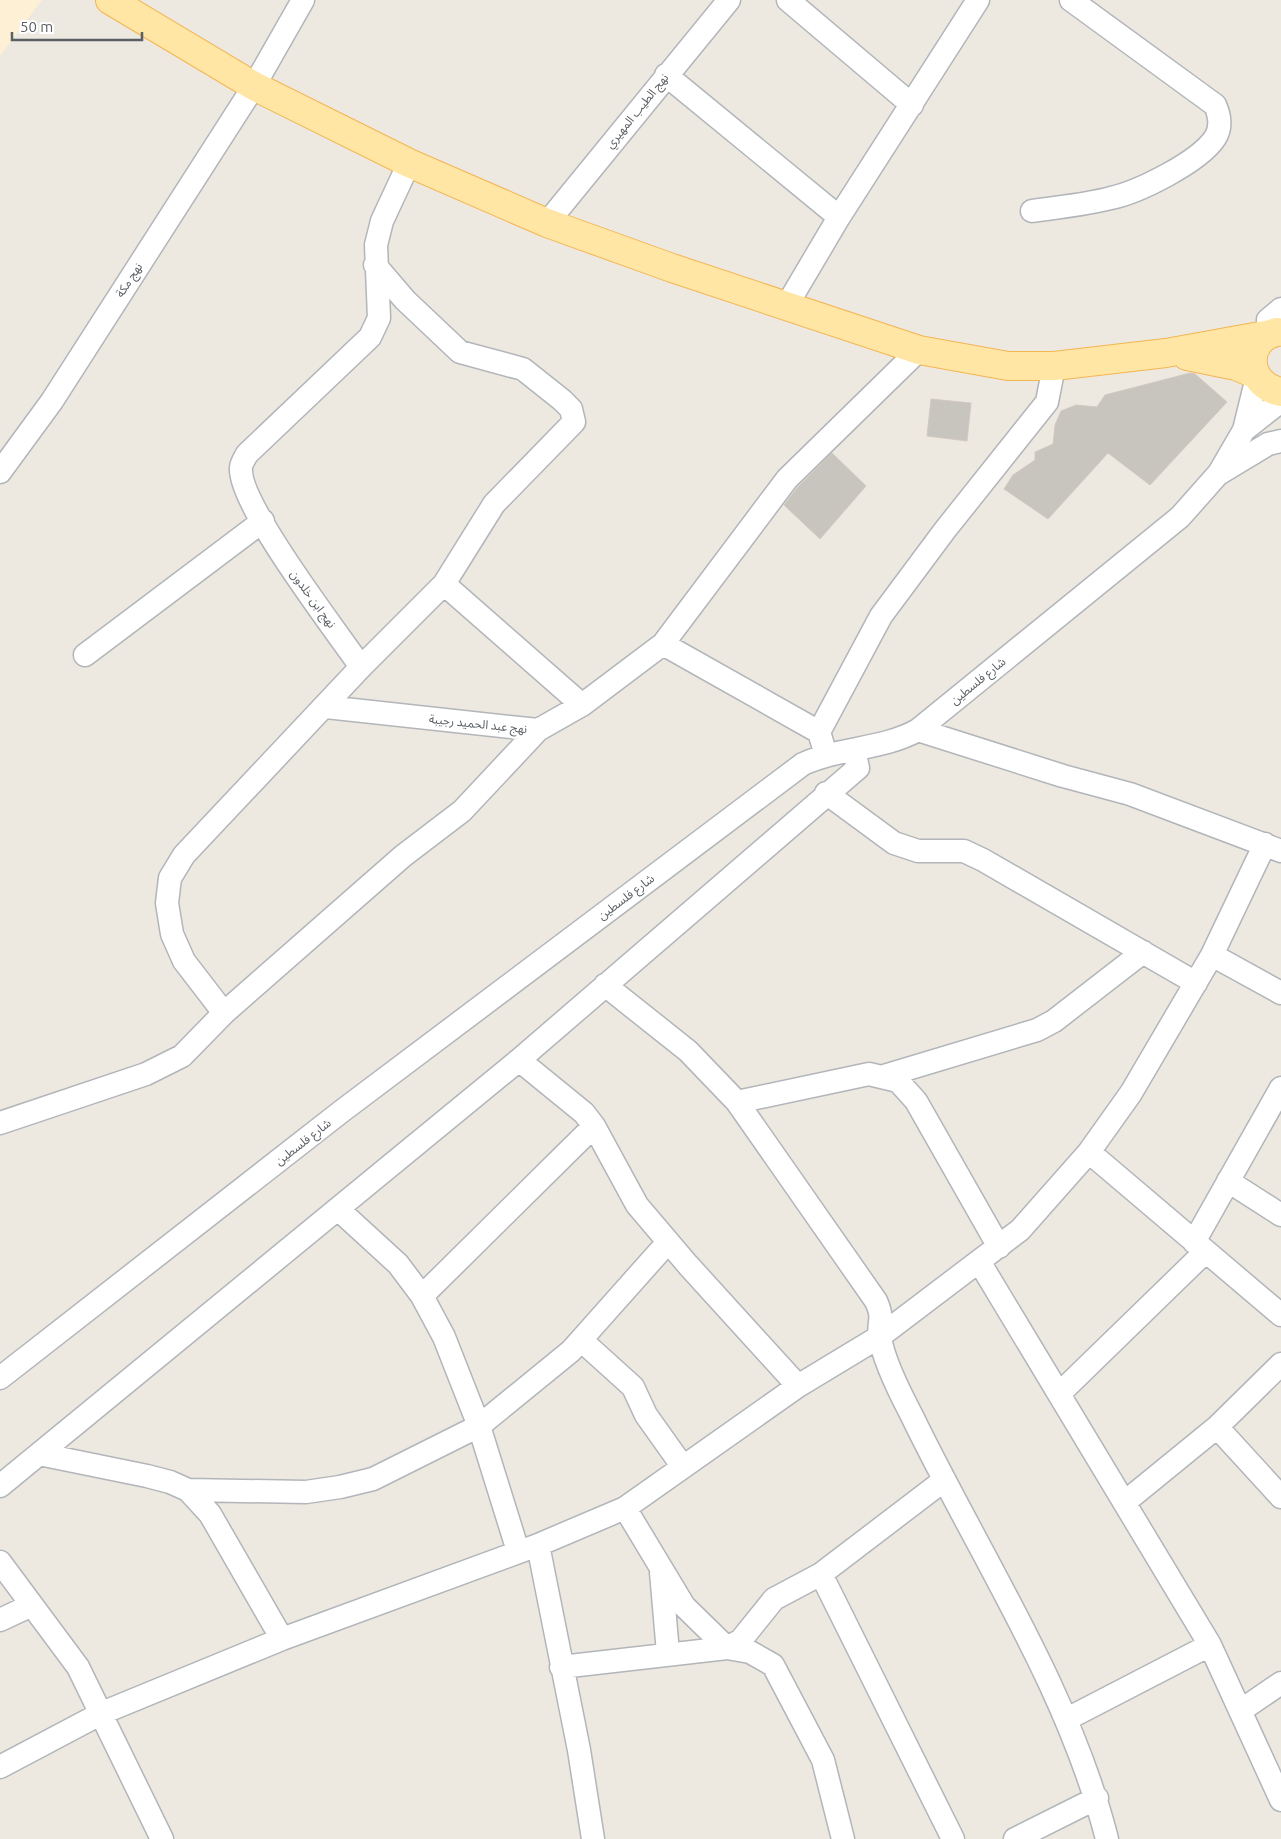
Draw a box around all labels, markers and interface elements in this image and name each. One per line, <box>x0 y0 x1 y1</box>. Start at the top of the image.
scale bar <box>12 10 142 42</box>
text: 50 m <box>20 18 53 35</box>
street label: نهج الطيب المهيري <box>603 71 674 153</box>
street label: نهج مكة <box>113 260 147 301</box>
street label: نهج ابن خلدون <box>286 567 339 632</box>
street label: شارع فلسطين <box>948 654 1010 709</box>
street label: نهج عبد الحميد رجيبة <box>428 712 528 738</box>
street label: شارع فلسطين <box>595 871 658 924</box>
street label: شارع فلسطين <box>272 1116 335 1170</box>

